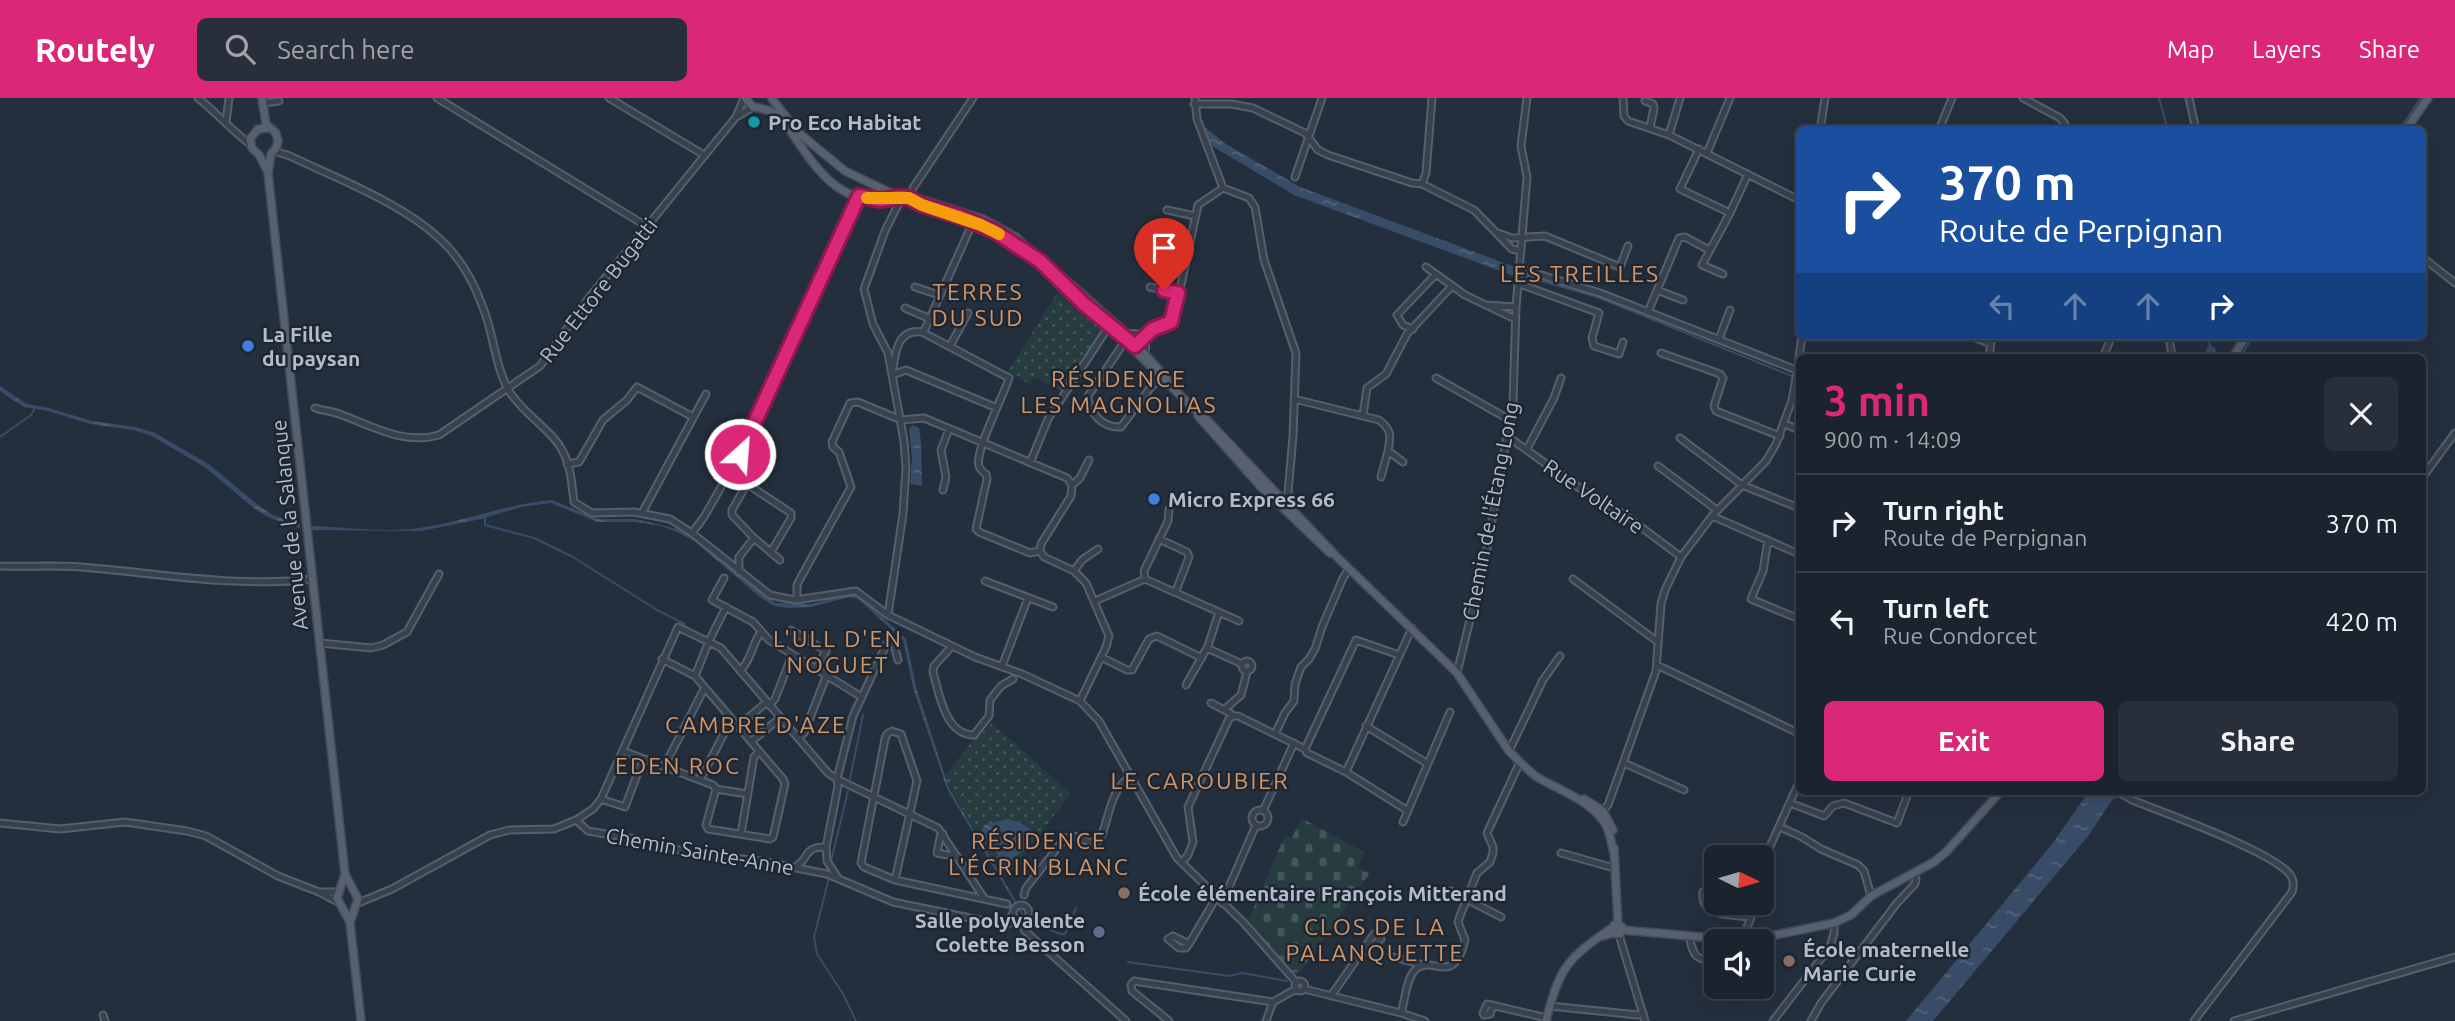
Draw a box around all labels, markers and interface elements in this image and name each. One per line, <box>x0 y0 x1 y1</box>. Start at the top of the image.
search box <box>197 18 687 81</box>
icon: search <box>221 30 259 68</box>
text: Routely <box>35 31 155 68</box>
text: Search here <box>277 35 415 64</box>
text: Map <box>2167 36 2214 63</box>
text: Layers <box>2252 36 2321 63</box>
text: Share <box>2359 36 2420 63</box>
place label: Pro Eco Habitat <box>768 110 921 134</box>
marker: Pro Eco Habitat <box>746 114 762 130</box>
icon: right <box>1824 154 1915 245</box>
text: 370 m <box>1939 154 2076 209</box>
text: Route de Perpignan <box>1939 212 2223 248</box>
street label: Rue Ettore Bugatti <box>534 213 662 367</box>
pin <box>1134 218 1194 290</box>
icon: arrive <box>1145 229 1183 267</box>
district label: LES TREILLES <box>1500 261 1660 286</box>
district label: TERRES DU SUD <box>931 279 1025 330</box>
icon: left <box>1983 287 2021 325</box>
icon: ahead <box>2056 287 2094 325</box>
icon: ahead <box>2129 287 2167 325</box>
icon: right <box>2202 287 2240 325</box>
place label: La Fille du paysan <box>262 322 360 370</box>
marker: La Fille du paysan <box>240 338 256 354</box>
district label: RÉSIDENCE LES MAGNOLIAS <box>1020 365 1218 417</box>
text: 3 min <box>1824 377 1930 424</box>
button: close <box>2324 377 2398 451</box>
street label: Chemin de l'Étang Long <box>1457 400 1523 622</box>
position arrow <box>703 417 777 491</box>
street label: Avenue de la Salanque <box>266 419 312 631</box>
text: 900 m · 14:09 <box>1824 427 1962 452</box>
street label: Rue Voltaire <box>1539 454 1649 538</box>
place label: Micro Express 66 <box>1168 487 1335 511</box>
marker: Micro Express 66 <box>1146 491 1162 507</box>
text: Turn right <box>1883 496 2004 525</box>
icon: right <box>1824 504 1862 542</box>
text: 370 m <box>2326 509 2398 538</box>
text: Route de Perpignan <box>1883 525 2087 550</box>
text: Turn left <box>1883 594 1989 623</box>
icon: left <box>1824 602 1862 640</box>
text: 420 m <box>2326 607 2398 636</box>
text: Rue Condorcet <box>1883 623 2037 648</box>
district label: L'ULL D'EN NOGUET <box>773 626 903 677</box>
button: Exit <box>1824 701 2104 781</box>
button: Share <box>2118 701 2398 781</box>
district label: CAMBRE D'AZE <box>665 712 847 737</box>
district label: EDEN ROC <box>615 753 741 778</box>
district label: LE CAROUBIER <box>1110 768 1290 793</box>
street label: Chemin Sainte-Anne <box>604 823 796 879</box>
district label: RÉSIDENCE L'ÉCRIN BLANC <box>948 827 1130 879</box>
north arrow <box>1704 845 1774 915</box>
map controls <box>1704 845 1774 999</box>
place label: École élémentaire François Mitterand <box>1138 881 1507 905</box>
marker: École élémentaire François Mitterand <box>1116 885 1132 901</box>
place label: Salle polyvalente Colette Besson <box>915 908 1085 956</box>
district label: CLOS DE LA PALANQUETTE <box>1286 914 1464 965</box>
marker: Salle polyvalente Colette Besson <box>1091 924 1107 940</box>
button: sound <box>1704 929 1774 999</box>
place label: École maternelle Marie Curie <box>1803 937 1969 985</box>
marker: École maternelle Marie Curie <box>1781 953 1797 969</box>

